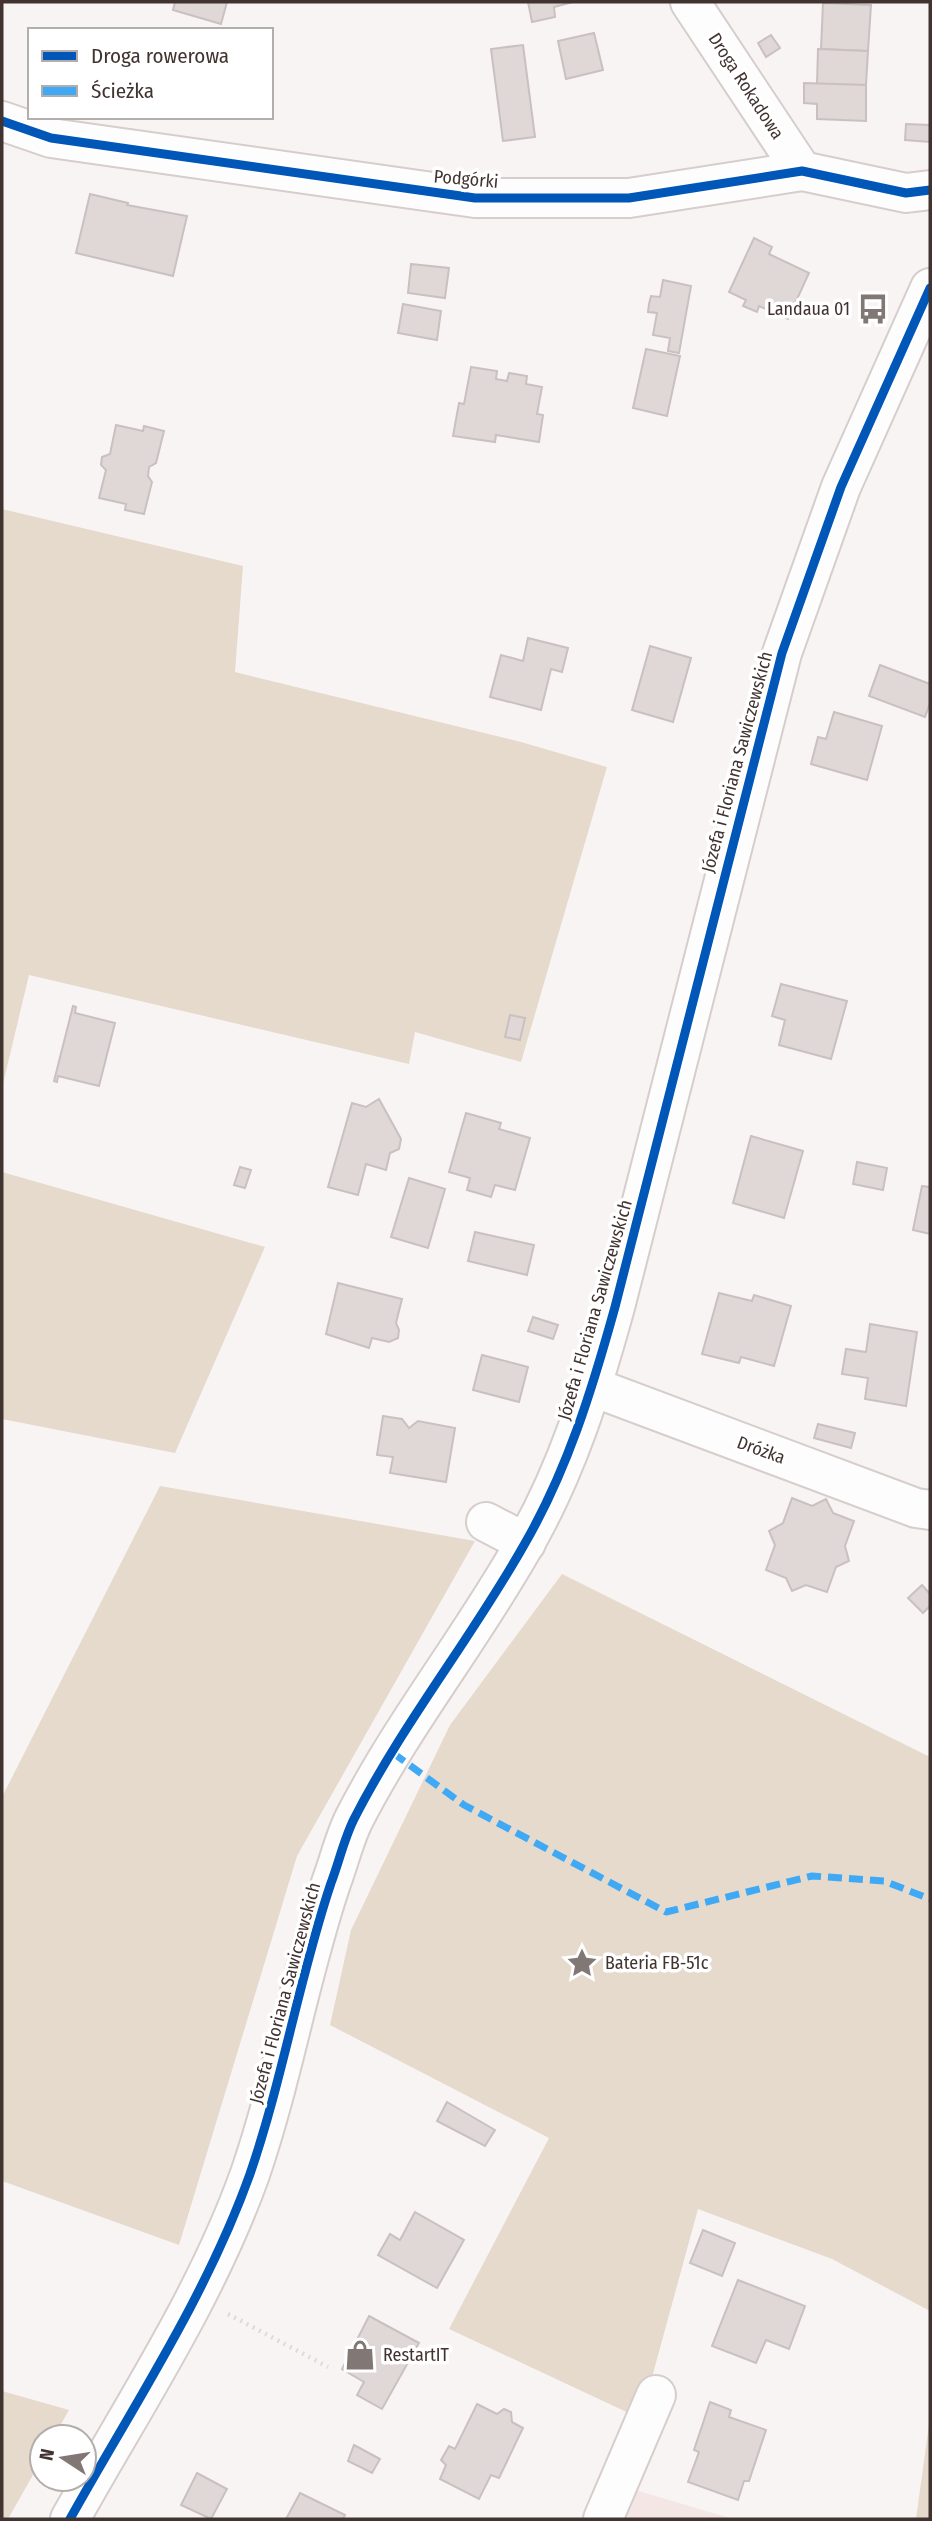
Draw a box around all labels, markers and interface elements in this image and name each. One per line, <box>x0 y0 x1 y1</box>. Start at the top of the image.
legend <box>28 28 273 119</box>
street label: Droga Rokadowa <box>703 29 789 143</box>
text: Droga rowerowa <box>91 43 229 69</box>
text: Ścieżka <box>91 78 154 104</box>
street label: Podgórki <box>433 165 499 193</box>
bus stop icon: Landaua 01 <box>856 292 890 326</box>
place label: Landaua 01 <box>767 298 850 320</box>
street label: Józefa i Floriana Sawiczewskich <box>697 649 777 875</box>
street label: Józefa i Floriana Sawiczewskich <box>553 1197 637 1423</box>
street label: Dróżka <box>734 1431 788 1469</box>
street label: Józefa i Floriana Sawiczewskich <box>245 1880 325 2106</box>
place icon: Bateria FB-51c <box>565 1946 599 1980</box>
place label: Bateria FB-51c <box>605 1952 709 1974</box>
shop icon: RestartIT <box>343 2338 377 2372</box>
place label: RestartIT <box>383 2344 450 2366</box>
north arrow <box>28 2423 98 2493</box>
text: N <box>34 2447 59 2463</box>

